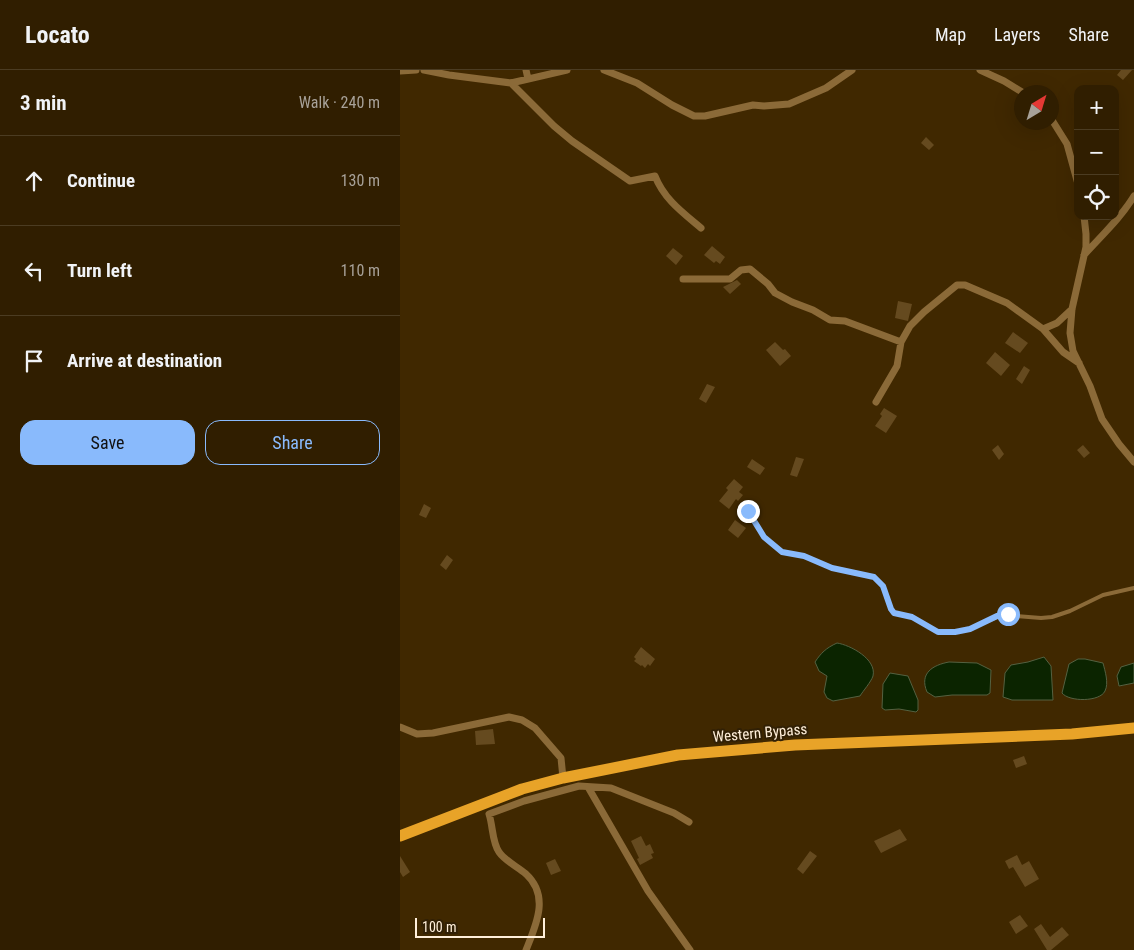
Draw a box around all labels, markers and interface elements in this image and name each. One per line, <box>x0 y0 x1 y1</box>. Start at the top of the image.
text: Locato <box>25 21 90 49</box>
text: Map <box>935 24 966 45</box>
text: Layers <box>994 24 1041 45</box>
text: Share <box>1069 24 1109 45</box>
north arrow <box>1014 85 1059 130</box>
map controls <box>1074 85 1119 220</box>
button: + <box>1074 85 1119 130</box>
text: 3 min <box>20 91 67 115</box>
text: Walk · 240 m <box>299 93 380 112</box>
button: − <box>1074 130 1119 175</box>
icon: ahead <box>20 167 48 195</box>
text: Continue <box>67 169 135 192</box>
text: 130 m <box>341 171 380 190</box>
button: locate <box>1074 175 1119 220</box>
icon: left <box>20 257 48 285</box>
text: Turn left <box>67 259 132 282</box>
text: 110 m <box>341 261 380 280</box>
icon: arrive <box>20 347 48 375</box>
text: Arrive at destination <box>67 349 222 372</box>
button: Save <box>20 420 195 465</box>
button: Share <box>205 420 380 465</box>
route end <box>737 500 760 523</box>
route start <box>997 603 1020 626</box>
street label: Western Bypass <box>712 720 808 746</box>
scale bar <box>415 915 545 938</box>
text: 100 m <box>422 919 457 935</box>

